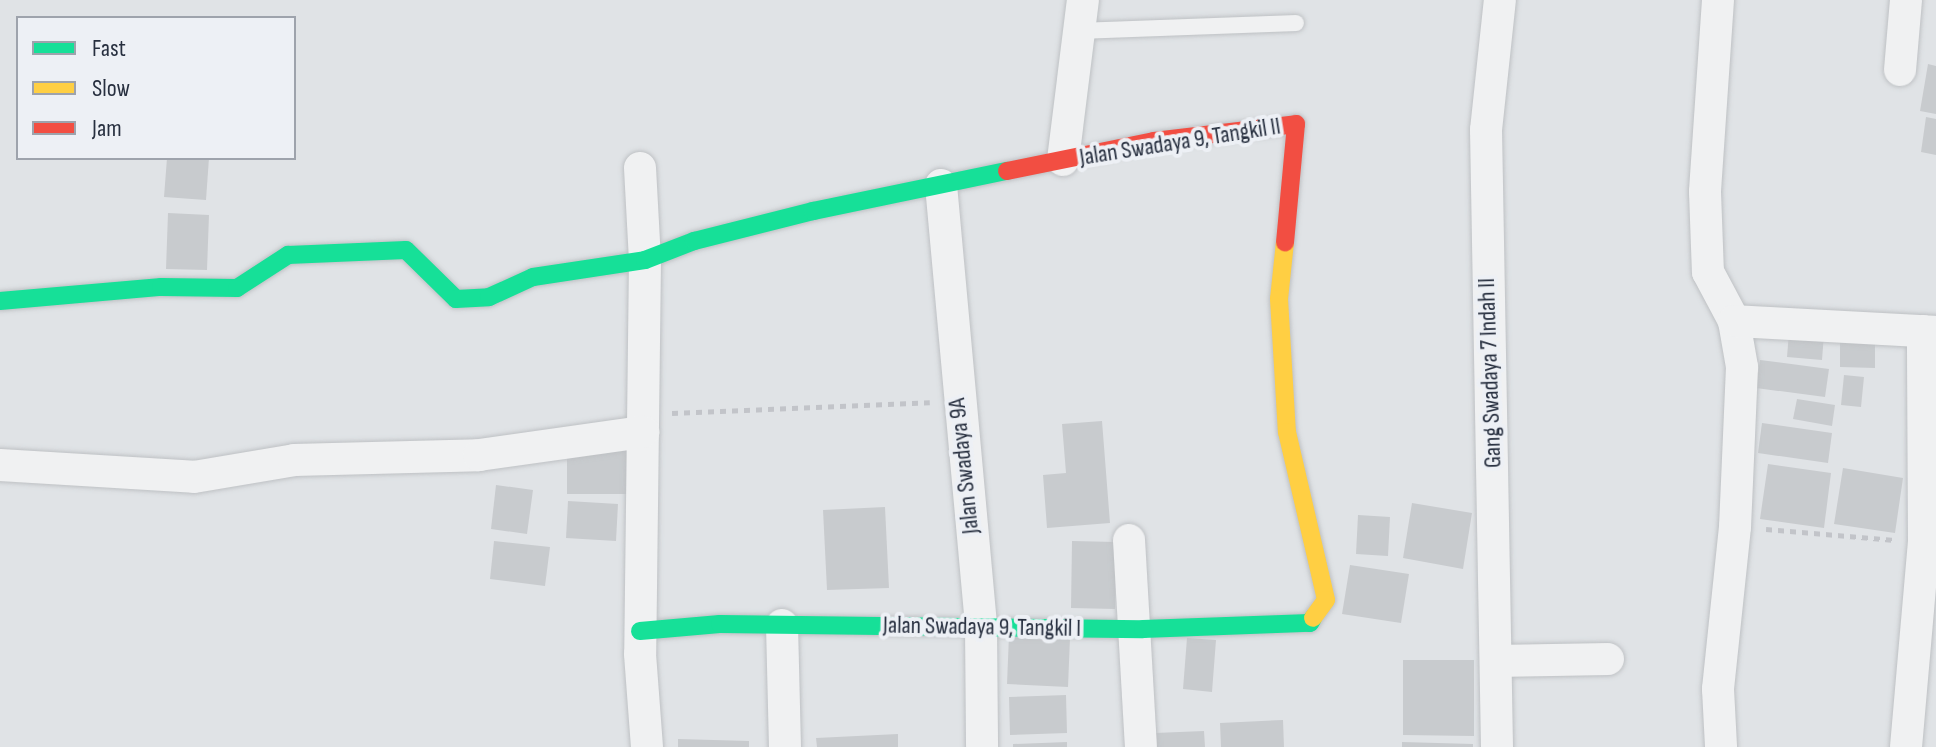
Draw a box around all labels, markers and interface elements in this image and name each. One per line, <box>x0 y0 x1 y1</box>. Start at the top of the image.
legend <box>16 16 296 160</box>
text: Fast <box>92 34 126 63</box>
text: Slow <box>92 74 130 103</box>
street label: Jalan Swadaya 9, Tangkil II <box>1077 112 1283 172</box>
text: Jam <box>92 114 122 143</box>
street label: Gang Swadaya 7 Indah II <box>1472 278 1508 468</box>
street label: Jalan Swadaya 9A <box>943 397 985 535</box>
street label: Jalan Swadaya 9, Tangkil I <box>883 611 1081 643</box>

